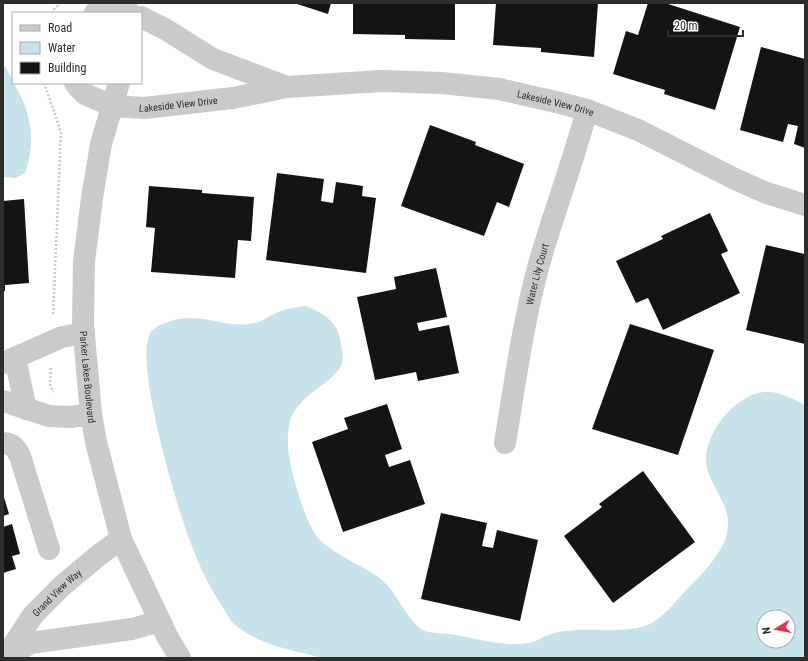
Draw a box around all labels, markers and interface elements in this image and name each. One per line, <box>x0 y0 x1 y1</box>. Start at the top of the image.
legend <box>12 12 142 84</box>
scale bar <box>668 12 743 38</box>
text: 20 m <box>674 19 698 33</box>
text: Road <box>48 21 72 35</box>
text: Water <box>48 41 76 55</box>
text: Building <box>48 61 86 75</box>
street label: Lakeside View Drive <box>516 88 596 118</box>
street label: Lakeside View Drive <box>139 94 218 113</box>
street label: Water Lily Court <box>524 242 550 306</box>
street label: Parker Lakes Boulevard <box>78 330 98 424</box>
street label: Grand View Way <box>30 567 83 618</box>
north arrow <box>756 609 796 649</box>
text: N <box>760 626 774 635</box>

